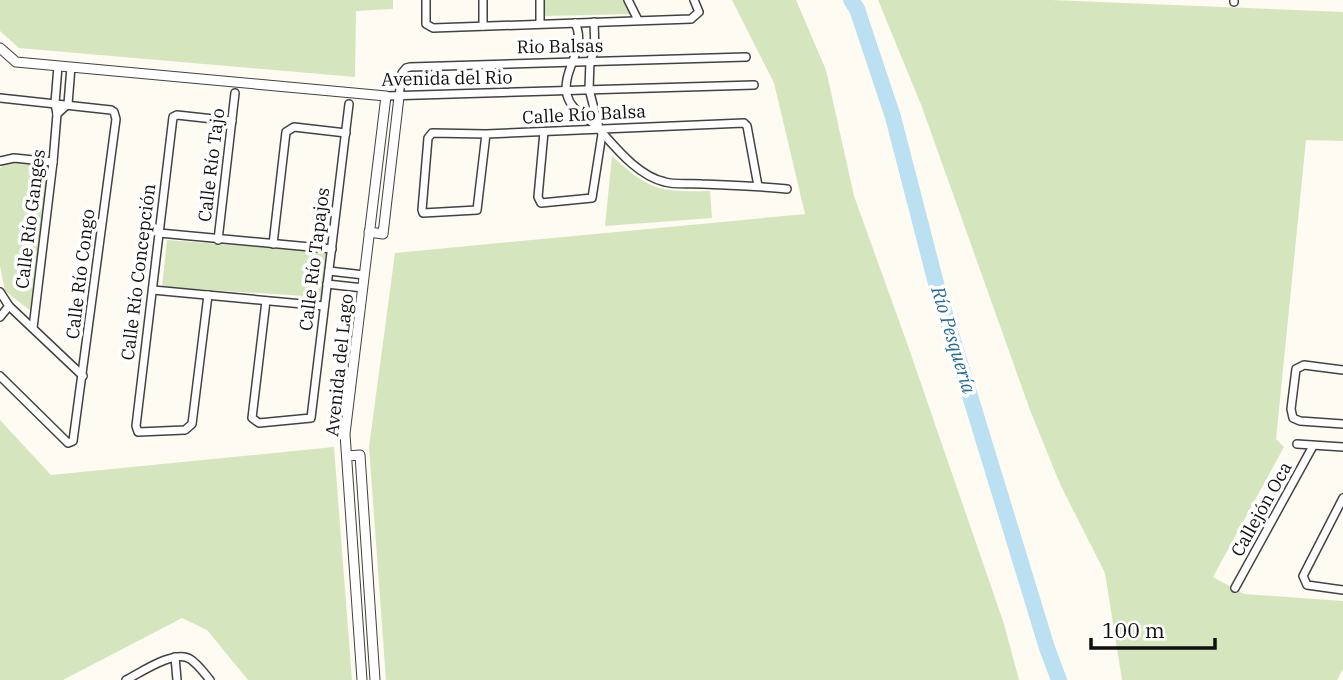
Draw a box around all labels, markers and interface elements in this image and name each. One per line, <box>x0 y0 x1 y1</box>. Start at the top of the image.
street label: Rio Balsas <box>516 34 604 58</box>
street label: Avenida del Rio <box>381 65 513 91</box>
street label: Calle Río Balsa <box>522 99 647 129</box>
street label: Calle Río Tajo <box>193 107 229 223</box>
street label: Calle Río Ganges <box>10 148 50 290</box>
street label: Calle Río Concepción <box>116 182 160 362</box>
street label: Calle Río Tapajos <box>294 186 334 332</box>
street label: Calle Río Congo <box>61 208 99 340</box>
water label: Río Pesquería <box>926 283 982 397</box>
street label: Avenida del Lago <box>320 292 358 438</box>
street label: Callejón Oca <box>1225 457 1297 560</box>
scale bar <box>1091 606 1215 650</box>
text: 100 m <box>1102 616 1165 644</box>

